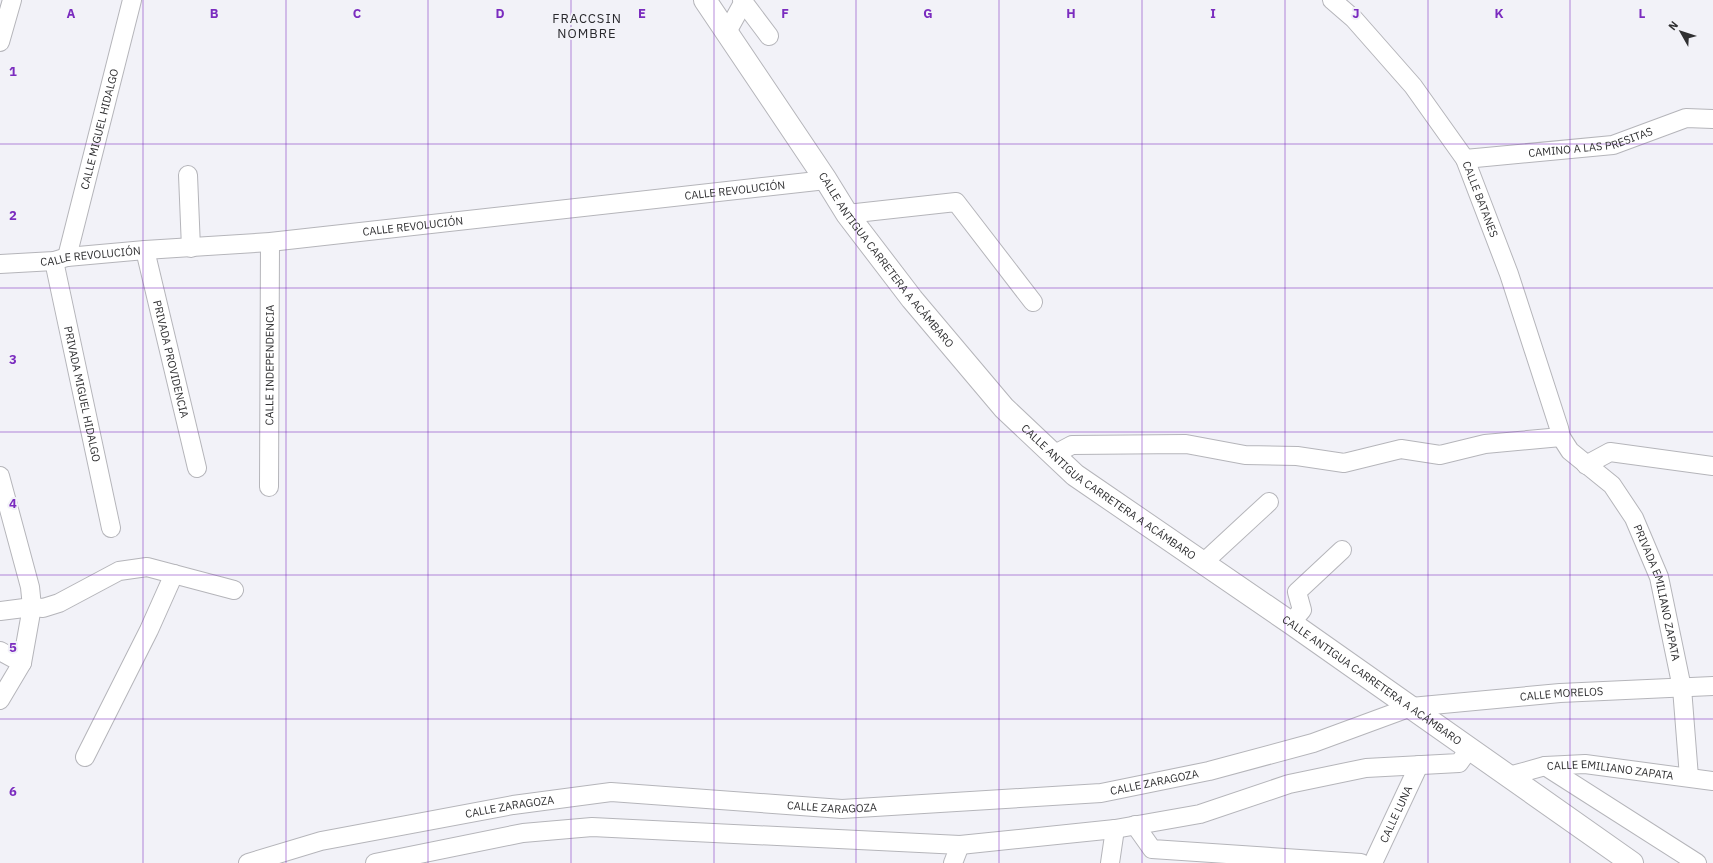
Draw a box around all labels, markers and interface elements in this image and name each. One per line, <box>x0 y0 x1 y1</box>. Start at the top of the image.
text: A <box>67 5 76 22</box>
text: B <box>210 5 219 22</box>
text: C <box>353 5 362 22</box>
text: D <box>495 5 505 22</box>
text: E <box>638 5 646 22</box>
text: F <box>781 5 789 22</box>
text: G <box>923 5 933 22</box>
text: H <box>1066 5 1076 22</box>
text: I <box>1210 5 1216 22</box>
text: J <box>1352 5 1360 22</box>
text: K <box>1494 5 1504 22</box>
text: L <box>1639 5 1646 22</box>
district label: FRACCSIN NOMBRE <box>552 10 622 42</box>
north arrow <box>1661 12 1701 52</box>
text: N <box>1665 18 1681 33</box>
text: 1 <box>9 63 17 80</box>
street label: CALLE MIGUEL HIDALGO <box>77 67 121 191</box>
street label: CAMINO A LAS PRESITAS <box>1528 124 1655 160</box>
street label: CALLE BATANES <box>1459 159 1501 239</box>
street label: CALLE ANTIGUA CARRETERA A ACÁMBARO <box>816 169 957 350</box>
street label: CALLE REVOLUCIÓN <box>684 178 786 203</box>
text: 2 <box>9 207 17 224</box>
street label: CALLE REVOLUCIÓN <box>362 214 464 239</box>
street label: CALLE REVOLUCIÓN <box>40 243 141 269</box>
street label: PRIVADA PROVIDENCIA <box>150 299 192 419</box>
street label: CALLE INDEPENDENCIA <box>262 305 277 425</box>
street label: PRIVADA MIGUEL HIDALGO <box>61 325 104 463</box>
text: 3 <box>9 351 17 368</box>
street label: CALLE ANTIGUA CARRETERA A ACÁMBARO <box>1018 421 1199 563</box>
text: 4 <box>9 495 17 512</box>
street label: PRIVADA EMILIANO ZAPATA <box>1630 522 1683 662</box>
street label: CALLE ANTIGUA CARRETERA A ACÁMBARO <box>1280 612 1465 748</box>
text: 5 <box>9 639 17 656</box>
street label: CALLE MORELOS <box>1519 684 1604 704</box>
street label: CALLE EMILIANO ZAPATA <box>1547 757 1674 783</box>
street label: CALLE ZARAGOZA <box>1109 766 1200 798</box>
text: 6 <box>9 783 17 800</box>
street label: CALLE LUNA <box>1377 783 1415 845</box>
street label: CALLE ZARAGOZA <box>464 793 555 821</box>
street label: CALLE ZARAGOZA <box>787 798 877 816</box>

